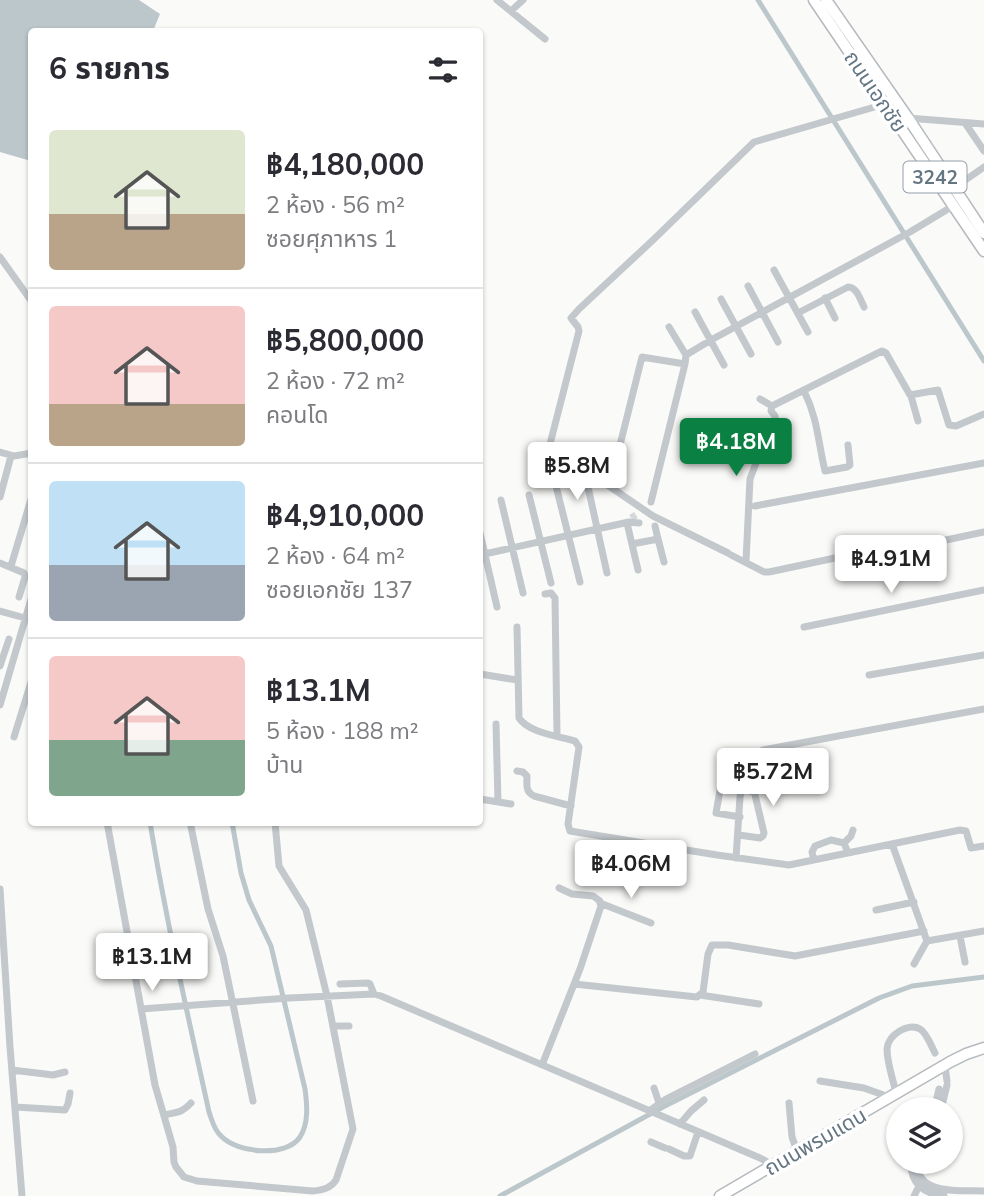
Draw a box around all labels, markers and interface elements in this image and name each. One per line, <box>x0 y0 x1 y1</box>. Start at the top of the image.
street label: ถนนเอกชัย <box>839 45 913 137</box>
text: 6 รายการ <box>49 49 170 87</box>
icon: filters <box>424 51 462 89</box>
text: ฿4,180,000 <box>266 145 424 183</box>
icon: home <box>105 158 189 242</box>
road number: 3242 <box>904 162 967 192</box>
text: 2 ห้อง · 56 m² <box>266 190 405 219</box>
text: ซอยศุภาหาร 1 <box>266 224 397 253</box>
text: ฿5,800,000 <box>266 321 424 359</box>
icon: home <box>105 334 189 418</box>
text: 2 ห้อง · 72 m² <box>266 366 405 395</box>
text: คอนโด <box>266 400 328 429</box>
pin: ฿4.18M <box>679 419 793 478</box>
text: ฿4.18M <box>696 426 776 455</box>
pin: ฿5.8M <box>528 442 626 502</box>
text: ฿5.8M <box>544 450 610 479</box>
text: ฿4,910,000 <box>266 496 424 534</box>
icon: home <box>105 509 189 593</box>
pin: ฿4.91M <box>834 536 948 595</box>
text: 2 ห้อง · 64 m² <box>266 541 405 570</box>
text: ฿4.91M <box>851 543 931 572</box>
text: ซอยเอกชัย 137 <box>266 575 413 604</box>
text: ฿13.1M <box>266 671 371 709</box>
icon: home <box>105 684 189 768</box>
text: 5 ห้อง · 188 m² <box>266 716 419 745</box>
pin: ฿5.72M <box>716 748 830 808</box>
text: บ้าน <box>266 750 303 779</box>
text: ฿5.72M <box>733 756 813 785</box>
pin: ฿4.06M <box>574 841 688 900</box>
text: ฿4.06M <box>591 848 671 877</box>
pin: ฿13.1M <box>95 934 209 993</box>
text: ฿13.1M <box>112 941 192 970</box>
map controls <box>886 1097 963 1174</box>
button: layers <box>886 1097 963 1174</box>
street label: ถนนพรมแดน <box>759 1101 871 1181</box>

